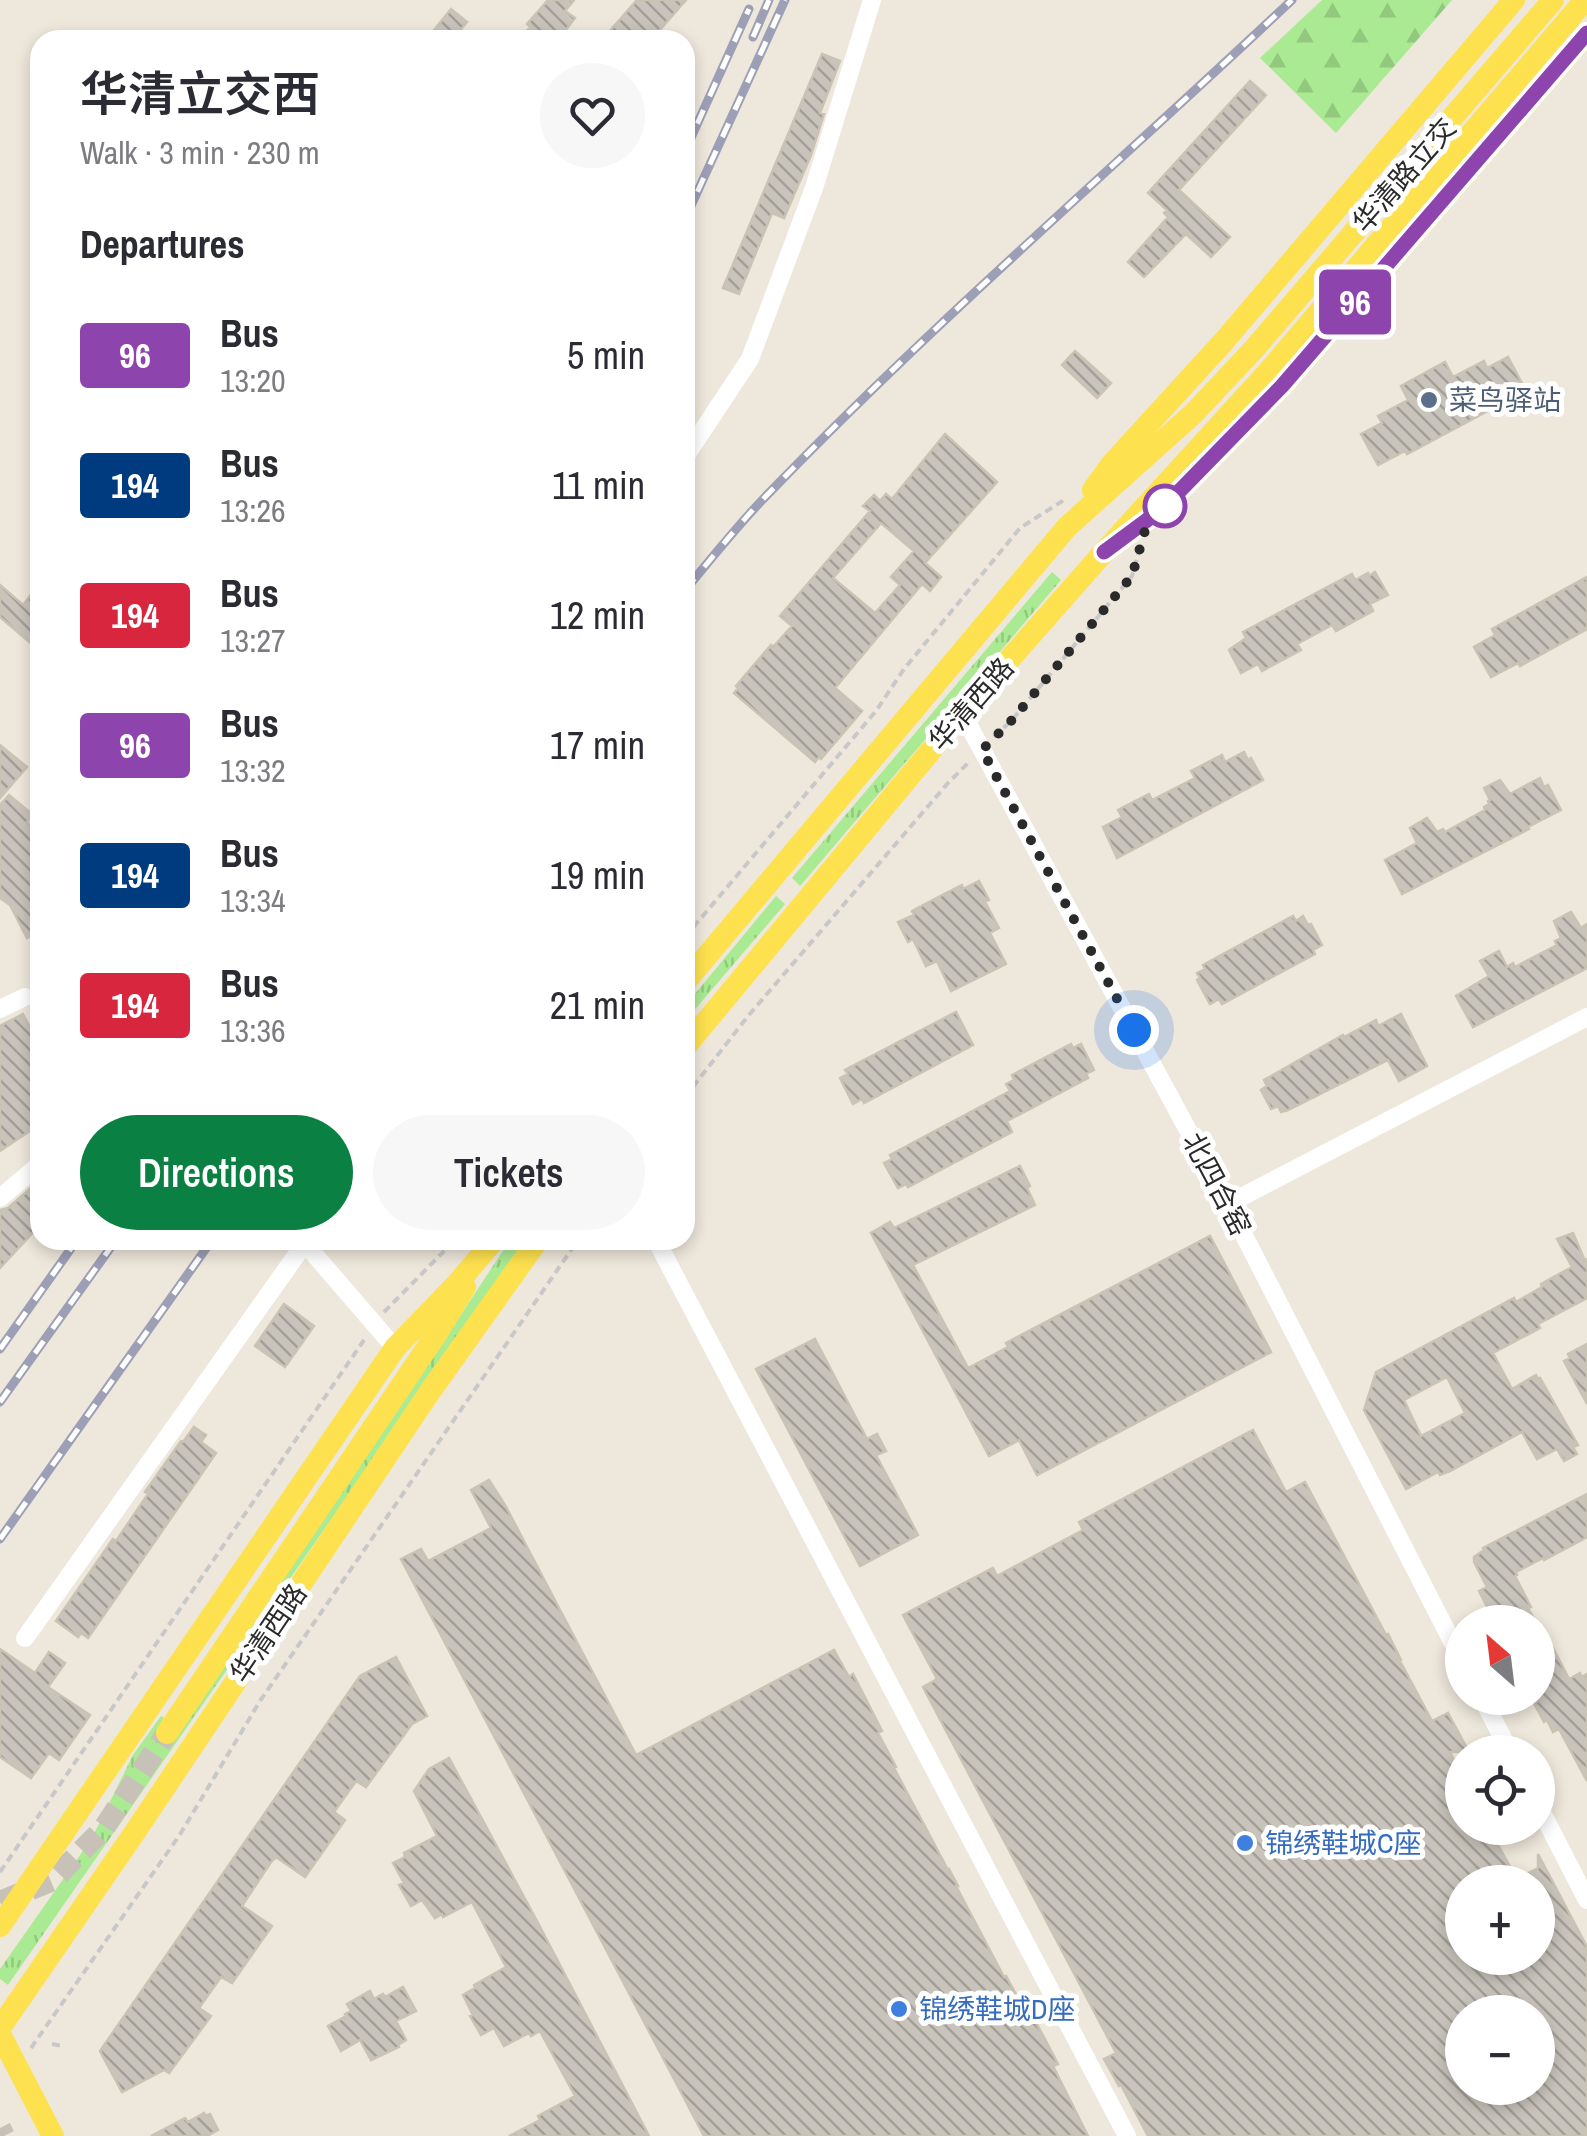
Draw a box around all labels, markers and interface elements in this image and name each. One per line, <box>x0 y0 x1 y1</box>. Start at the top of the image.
text: 华清立交西 <box>80 61 320 126</box>
button: heart <box>540 63 645 168</box>
street label: 华清路立交 <box>1344 110 1464 240</box>
text: Walk · 3 min · 230 m <box>80 131 320 174</box>
text: Departures <box>80 219 245 270</box>
line badge: 96 <box>1310 270 1400 334</box>
text: 96 <box>1339 279 1371 326</box>
text: Bus <box>220 308 279 359</box>
text: 5 min <box>567 330 645 381</box>
text: 96 <box>119 332 151 379</box>
text: 13:20 <box>220 359 286 402</box>
place label: 菜鸟驿站 <box>1449 381 1561 419</box>
marker: 菜鸟驿站 <box>1418 389 1440 411</box>
text: Bus <box>220 438 279 489</box>
text: 11 min <box>552 460 645 511</box>
text: 194 <box>111 462 159 509</box>
unlabelled marker <box>1144 485 1186 527</box>
text: 13:26 <box>220 489 286 532</box>
text: Bus <box>220 568 279 619</box>
text: 12 min <box>550 590 645 641</box>
text: 194 <box>111 592 159 639</box>
text: 13:27 <box>220 619 286 662</box>
street label: 华清西路 <box>920 649 1022 759</box>
text: Bus <box>220 698 279 749</box>
text: 17 min <box>550 720 645 771</box>
text: 96 <box>119 722 151 769</box>
text: 13:32 <box>220 749 286 792</box>
text: Bus <box>220 828 279 879</box>
text: 19 min <box>550 850 645 901</box>
text: 194 <box>111 852 159 899</box>
text: 13:34 <box>220 879 286 922</box>
text: Bus <box>220 958 279 1009</box>
text: 21 min <box>550 980 645 1031</box>
text: 194 <box>111 982 159 1029</box>
your location <box>1109 1005 1159 1055</box>
text: 13:36 <box>220 1009 286 1052</box>
button: Directions <box>80 1115 353 1230</box>
button: Tickets <box>373 1115 645 1230</box>
street label: 北四合窑 <box>1174 1126 1260 1242</box>
street label: 华清西路 <box>221 1576 315 1690</box>
north arrow <box>1445 1605 1555 1715</box>
map controls <box>1445 1605 1555 2105</box>
button: locate <box>1445 1735 1555 1845</box>
place label: 锦绣鞋城C座 <box>1265 1824 1422 1862</box>
marker: 锦绣鞋城C座 <box>1234 1832 1256 1854</box>
button: + <box>1445 1865 1555 1975</box>
place label: 锦绣鞋城D座 <box>919 1990 1076 2028</box>
button: − <box>1445 1995 1555 2105</box>
marker: 锦绣鞋城D座 <box>888 1998 910 2020</box>

